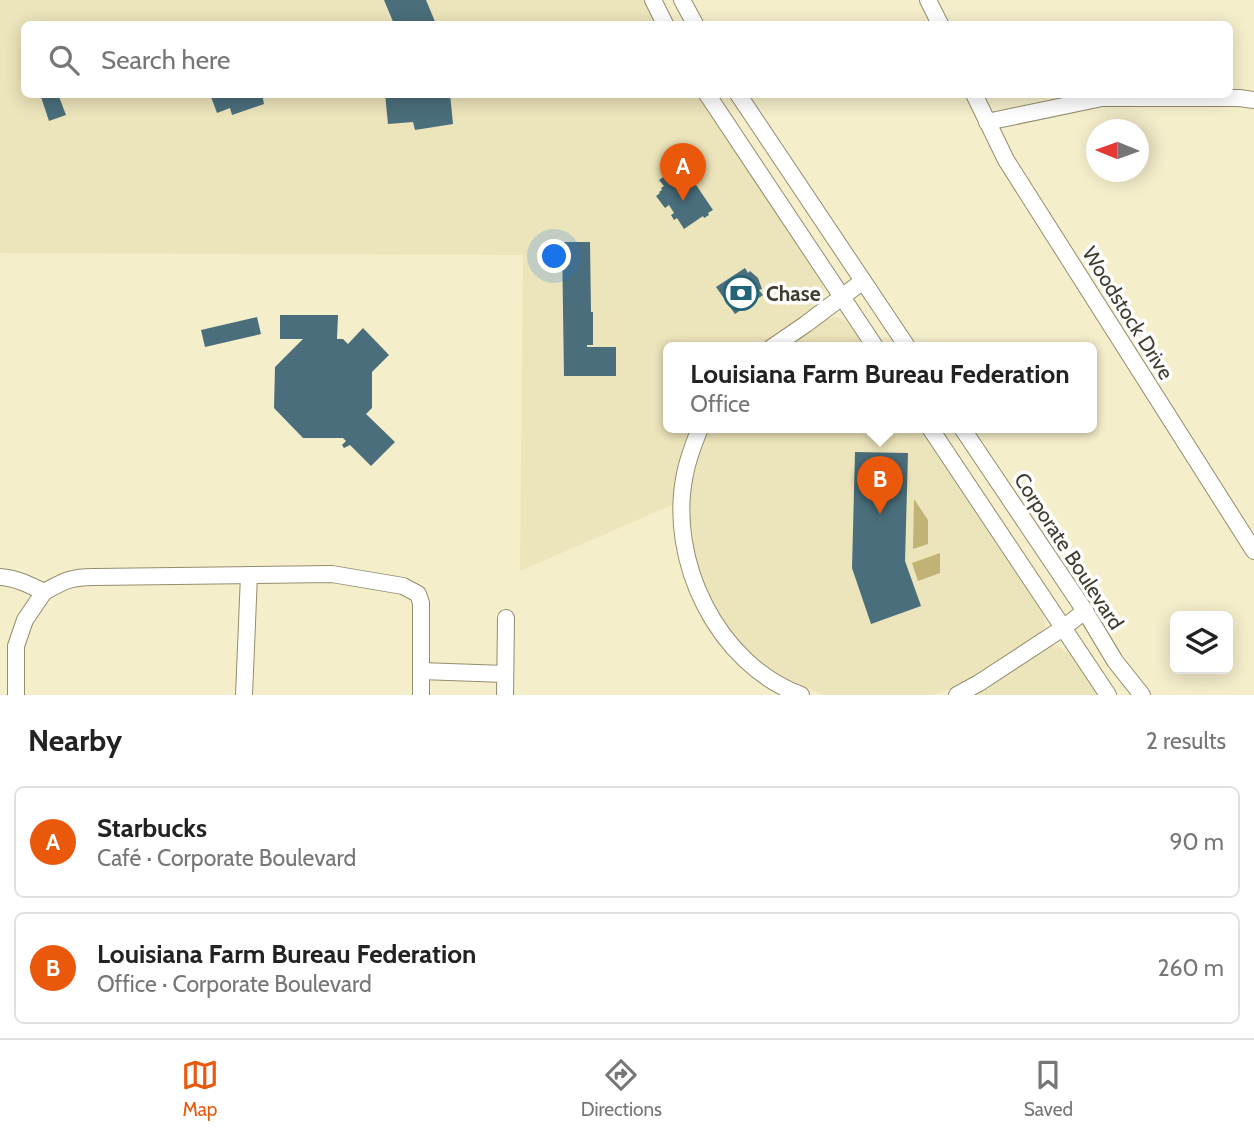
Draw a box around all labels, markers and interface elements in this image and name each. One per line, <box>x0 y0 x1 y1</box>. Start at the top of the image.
search box <box>21 21 1233 98</box>
icon: search <box>45 41 83 79</box>
text: Search here <box>101 44 230 76</box>
north arrow <box>1086 119 1149 182</box>
pin: A <box>660 143 706 201</box>
your location <box>537 239 571 273</box>
street label: Woodstock Drive <box>1077 242 1179 384</box>
bank icon: Chase <box>722 274 760 312</box>
place label: Chase <box>766 281 821 306</box>
popup <box>663 342 1097 433</box>
text: Louisiana Farm Bureau Federation <box>690 358 1070 390</box>
text: Office <box>690 390 750 418</box>
pin: B <box>857 456 903 514</box>
street label: Corporate Boulevard <box>1009 468 1129 634</box>
map controls <box>1170 611 1233 674</box>
button: layers <box>1170 611 1233 674</box>
text: Nearby <box>28 722 122 759</box>
text: 2 results <box>1146 727 1226 755</box>
text: Starbucks <box>97 812 207 844</box>
text: A <box>46 828 60 856</box>
text: 90 m <box>1170 828 1224 856</box>
text: Café · Corporate Boulevard <box>97 844 356 872</box>
text: Louisiana Farm Bureau Federation <box>97 938 476 970</box>
text: B <box>46 954 60 982</box>
text: 260 m <box>1157 954 1224 982</box>
text: Office · Corporate Boulevard <box>97 970 372 998</box>
tab: Map <box>181 1056 219 1121</box>
tab: Directions <box>581 1056 662 1121</box>
tab: Saved <box>1024 1056 1073 1121</box>

